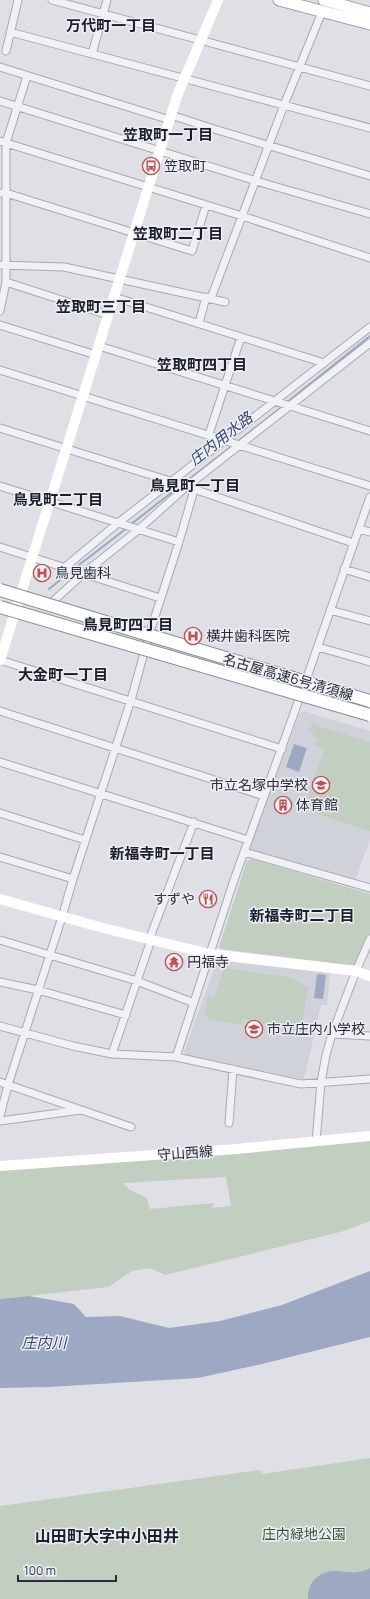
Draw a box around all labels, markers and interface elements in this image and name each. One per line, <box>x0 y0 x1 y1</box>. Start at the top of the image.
district label: 万代町一丁目 <box>66 15 156 36</box>
district label: 笠取町一丁目 <box>123 124 213 145</box>
bus stop icon: 笠取町 <box>141 156 161 176</box>
place label: 笠取町 <box>164 156 206 175</box>
district label: 笠取町二丁目 <box>133 223 223 244</box>
district label: 笠取町三丁目 <box>56 296 146 317</box>
district label: 笠取町四丁目 <box>157 354 247 375</box>
water label: 庄内用水路 <box>185 406 258 470</box>
district label: 鳥見町一丁目 <box>150 475 240 496</box>
district label: 鳥見町二丁目 <box>13 489 103 510</box>
hospital icon: 鳥見歯科 <box>32 563 52 583</box>
place label: 鳥見歯科 <box>55 563 111 582</box>
district label: 鳥見町四丁目 <box>83 614 173 635</box>
hospital icon: 横井歯科医院 <box>183 626 203 646</box>
place label: 横井歯科医院 <box>206 626 290 645</box>
street label: 名古屋高速6号清須線 <box>221 649 355 704</box>
district label: 大金町一丁目 <box>18 664 108 685</box>
place label: 市立名塚中学校 <box>210 775 308 794</box>
school or university icon: 市立名塚中学校 <box>311 775 331 795</box>
building icon: 体育館 <box>273 795 293 815</box>
place label: 体育館 <box>296 795 338 814</box>
district label: 新福寺町一丁目 <box>109 843 215 864</box>
place label: すずや <box>153 889 195 908</box>
restaurant icon: すずや <box>198 889 218 909</box>
district label: 新福寺町二丁目 <box>249 905 355 926</box>
temple icon: 円福寺 <box>164 952 184 972</box>
place label: 円福寺 <box>187 952 229 971</box>
school or university icon: 市立庄内小学校 <box>244 1019 264 1039</box>
place label: 市立庄内小学校 <box>267 1019 365 1038</box>
street label: 守山西線 <box>156 1141 214 1164</box>
water label: 庄内川 <box>21 1332 68 1353</box>
park label: 庄内緑地公園 <box>262 1524 346 1543</box>
district label: 山田町大字中小田井 <box>35 1525 179 1547</box>
scale bar <box>18 1557 116 1583</box>
text: 100 m <box>24 1562 56 1579</box>

